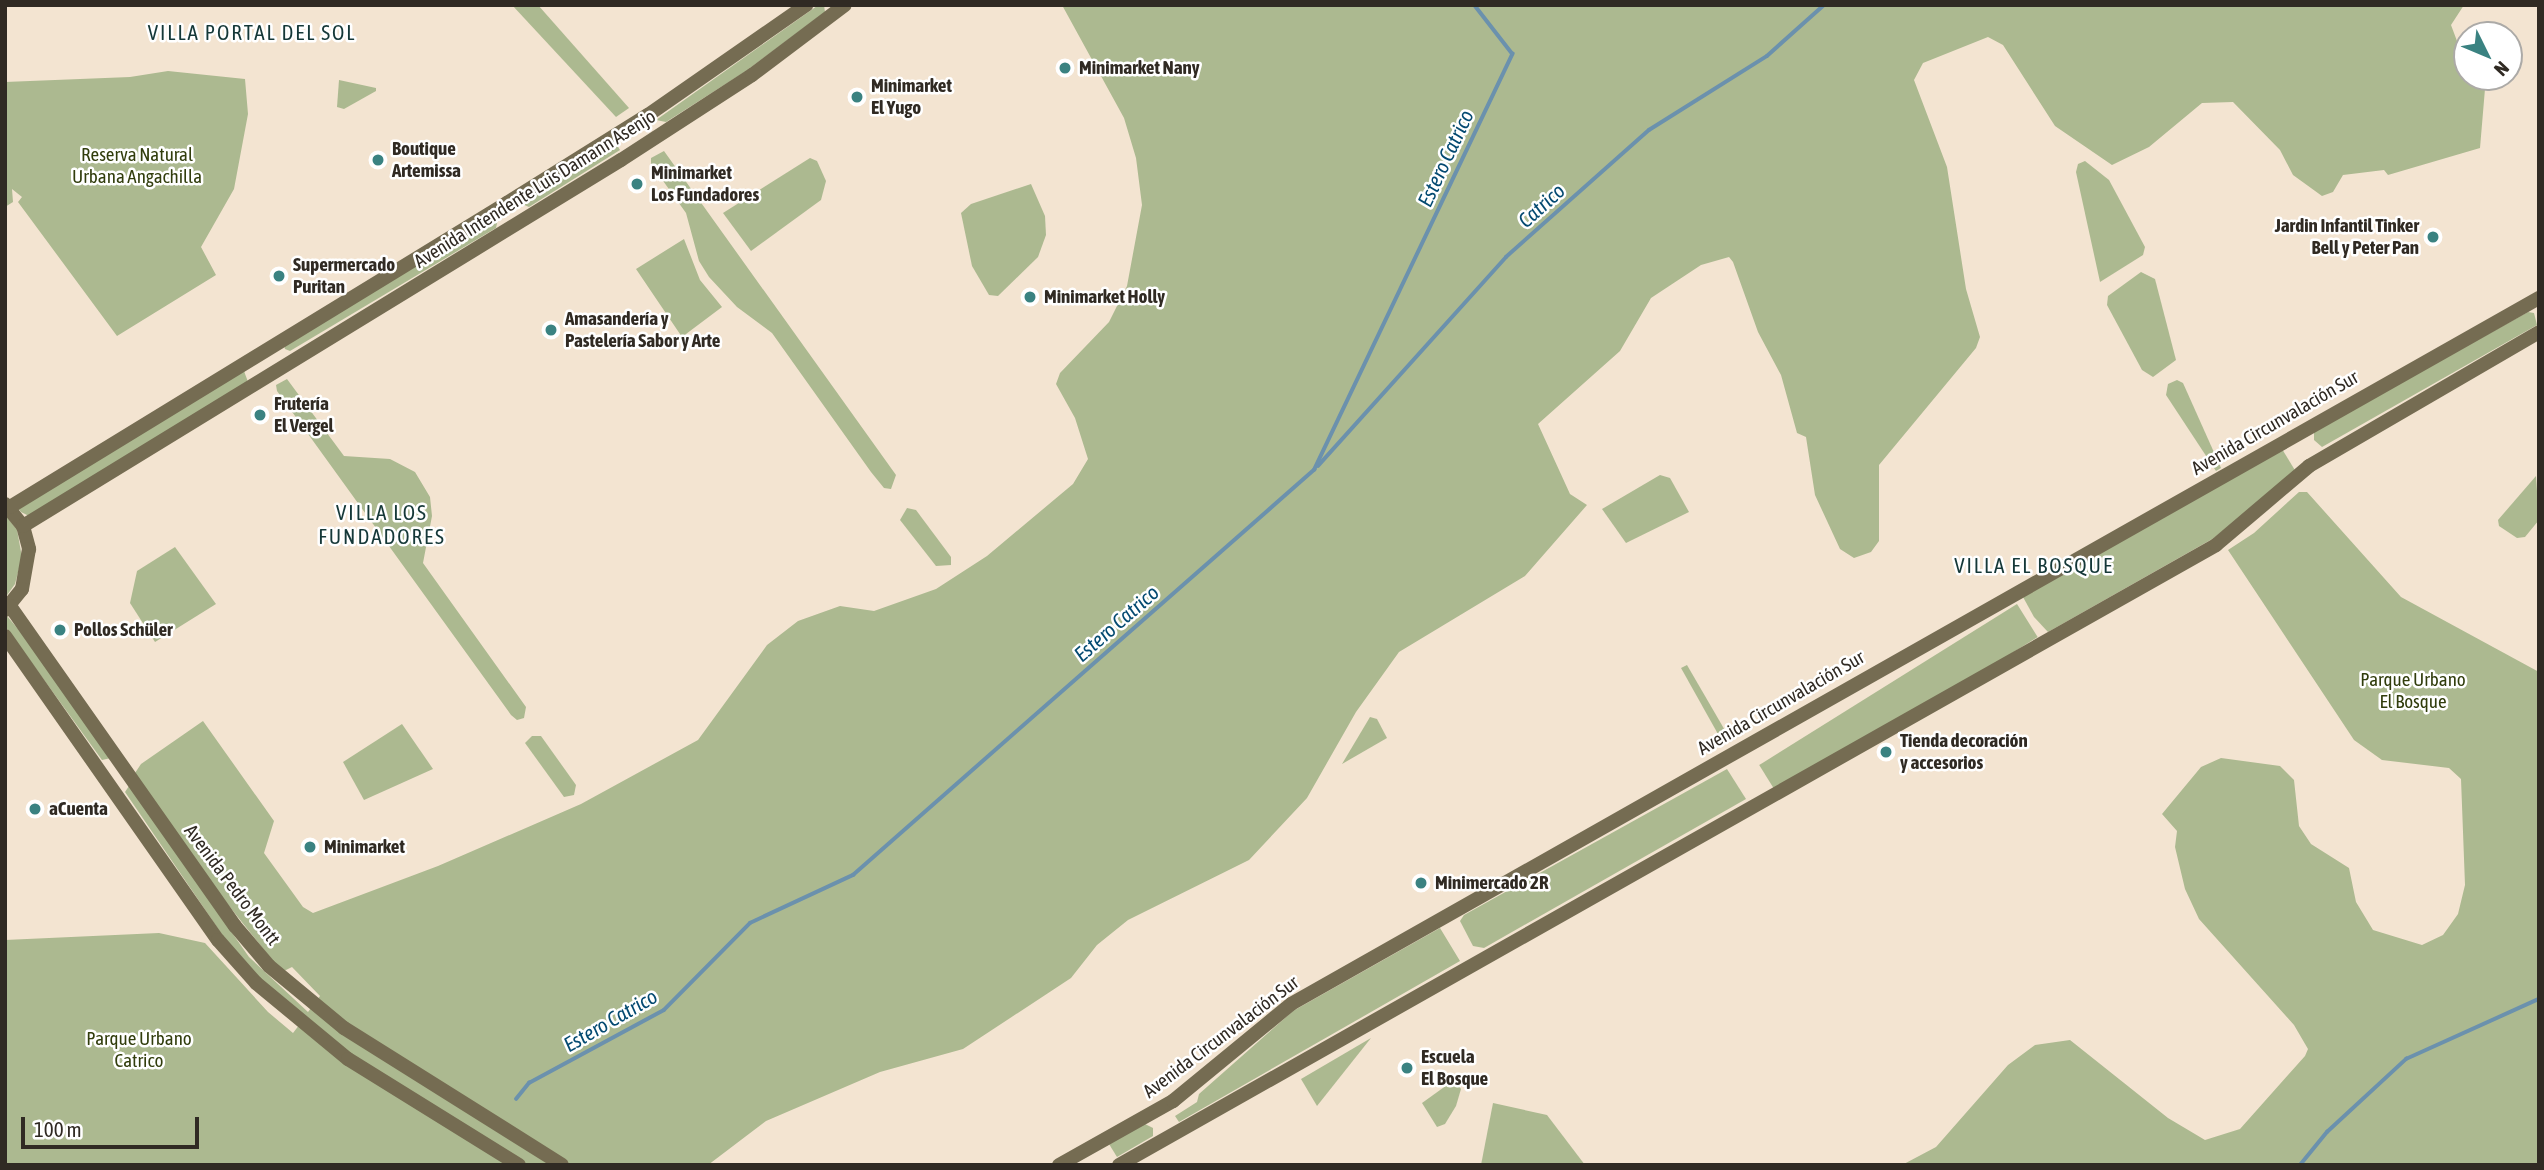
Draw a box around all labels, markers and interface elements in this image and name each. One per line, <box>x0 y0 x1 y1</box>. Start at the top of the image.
district label: VILLA PORTAL DEL SOL <box>150 19 354 45</box>
north arrow <box>2453 21 2523 91</box>
place label: Minimarket Nany <box>1079 57 1200 79</box>
text: N <box>2490 57 2514 81</box>
marker: Minimarket Nany <box>1057 60 1073 76</box>
place label: Minimarket El Yugo <box>871 75 952 119</box>
marker: Minimarket El Yugo <box>849 89 865 105</box>
street label: Avenida Intendente Luis Damann Asenjo <box>410 105 660 273</box>
water label: Estero Catrico <box>1412 106 1478 210</box>
place label: Boutique Artemissa <box>392 138 461 182</box>
park label: Reserva Natural Urbana Angachilla <box>72 144 202 188</box>
marker: Boutique Artemissa <box>370 152 386 168</box>
place label: Minimarket Los Fundadores <box>651 162 759 206</box>
marker: Minimarket Los Fundadores <box>629 176 645 192</box>
water label: Catrico <box>1513 178 1569 232</box>
place label: Jardin Infantil Tinker Bell y Peter Pan <box>2275 215 2419 259</box>
marker: Jardin Infantil Tinker Bell y Peter Pan <box>2425 229 2441 245</box>
place label: Supermercado Puritan <box>293 254 395 298</box>
marker: Supermercado Puritan <box>271 268 287 284</box>
place label: Minimarket Holly <box>1044 286 1165 308</box>
marker: Minimarket Holly <box>1022 289 1038 305</box>
place label: Amasandería y Pastelería Sabor y Arte <box>565 308 720 352</box>
marker: Amasandería y Pastelería Sabor y Arte <box>543 322 559 338</box>
street label: Avenida Circunvalación Sur <box>2188 366 2362 480</box>
place label: Frutería El Vergel <box>274 393 334 437</box>
marker: Frutería El Vergel <box>252 407 268 423</box>
district label: VILLA LOS FUNDADORES <box>319 499 445 549</box>
district label: VILLA EL BOSQUE <box>1956 552 2112 578</box>
water label: Estero Catrico <box>1068 579 1164 667</box>
place label: Pollos Schüler <box>74 619 173 641</box>
marker: Pollos Schüler <box>52 622 68 638</box>
street label: Avenida Circunvalación Sur <box>1694 646 1868 760</box>
park label: Parque Urbano El Bosque <box>2360 669 2466 713</box>
place label: Tienda decoración y accesorios <box>1900 730 2028 774</box>
marker: Tienda decoración y accesorios <box>1878 744 1894 760</box>
place label: aCuenta <box>49 798 108 820</box>
marker: aCuenta <box>27 801 43 817</box>
street label: Avenida Pedro Montt <box>179 820 285 950</box>
place label: Minimarket <box>324 836 405 858</box>
marker: Minimarket <box>302 839 318 855</box>
place label: Minimercado 2R <box>1435 872 1548 894</box>
marker: Minimercado 2R <box>1413 875 1429 891</box>
street label: Avenida Circunvalación Sur <box>1139 971 1303 1103</box>
water label: Estero Catrico <box>559 983 661 1057</box>
park label: Parque Urbano Catrico <box>86 1028 192 1072</box>
place label: Escuela El Bosque <box>1421 1046 1488 1090</box>
marker: Escuela El Bosque <box>1399 1060 1415 1076</box>
scale bar <box>24 1104 203 1148</box>
text: 100 m <box>34 1117 82 1141</box>

